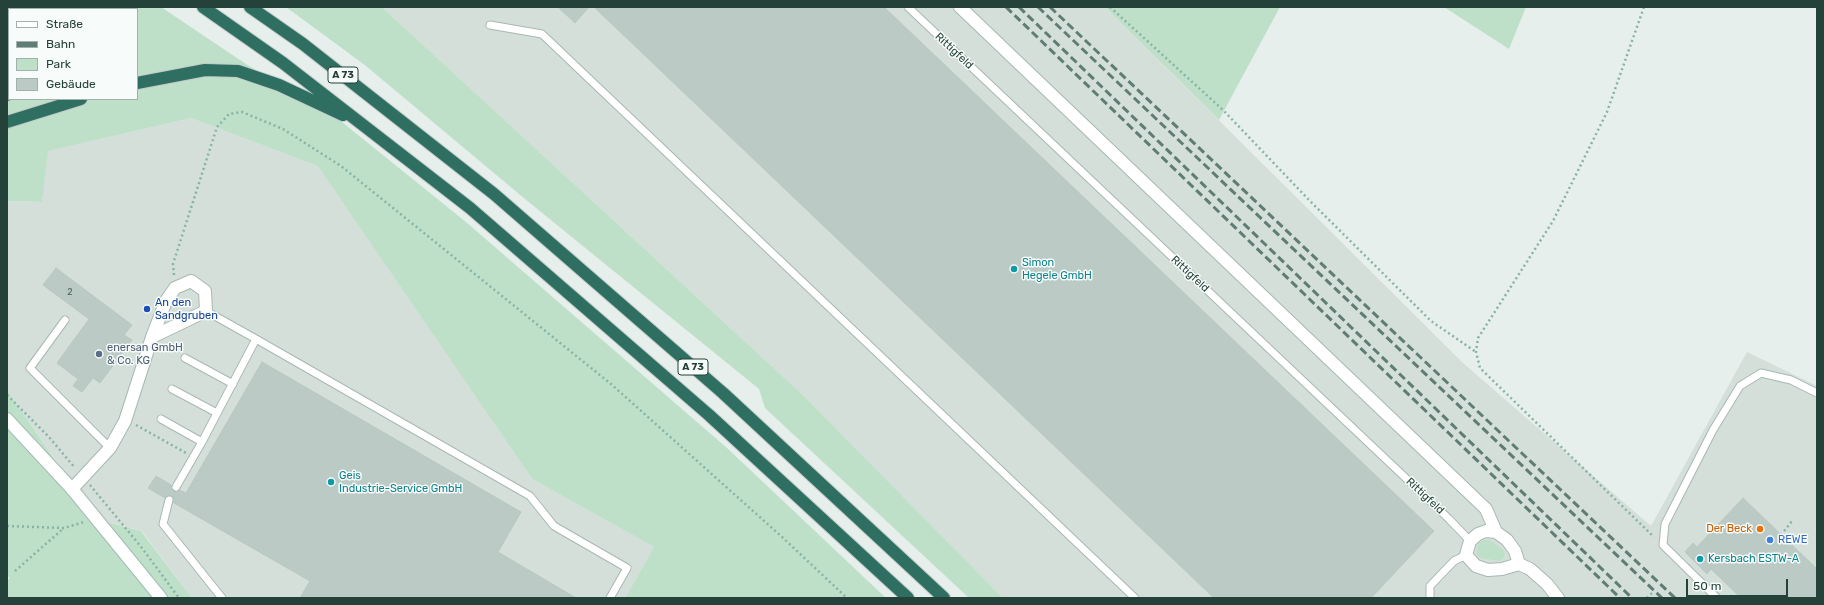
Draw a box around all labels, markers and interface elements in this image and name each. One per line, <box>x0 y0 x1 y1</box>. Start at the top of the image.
legend <box>8 8 138 100</box>
text: Straße <box>46 17 83 31</box>
street label: Rittigfeld <box>932 30 976 72</box>
text: Bahn <box>46 37 75 51</box>
text: Park <box>46 57 71 71</box>
road number: A 73 <box>328 67 358 83</box>
text: Gebäude <box>46 77 96 91</box>
street label: Rittigfeld <box>1168 253 1212 295</box>
place label: Simon Hegele GmbH <box>1022 256 1092 282</box>
marker: Simon Hegele GmbH <box>1009 264 1019 274</box>
house number: 2 <box>67 287 73 297</box>
place label: An den Sandgruben <box>155 296 218 322</box>
marker: An den Sandgruben <box>142 304 152 314</box>
place label: enersan GmbH & Co. KG <box>107 341 183 367</box>
marker: enersan GmbH & Co. KG <box>94 349 104 359</box>
road number: A 73 <box>678 359 708 375</box>
place label: Geis Industrie-Service GmbH <box>339 469 462 495</box>
street label: Rittigfeld <box>1403 475 1447 517</box>
marker: Geis Industrie-Service GmbH <box>326 477 336 487</box>
place label: Der Beck <box>1706 522 1752 536</box>
marker: Der Beck <box>1755 524 1765 534</box>
place label: REWE <box>1778 533 1807 547</box>
marker: REWE <box>1765 535 1775 545</box>
place label: Kersbach ESTW-A <box>1708 552 1799 566</box>
marker: Kersbach ESTW-A <box>1695 554 1705 564</box>
scale bar <box>1688 571 1790 597</box>
text: 50 m <box>1693 579 1721 593</box>

